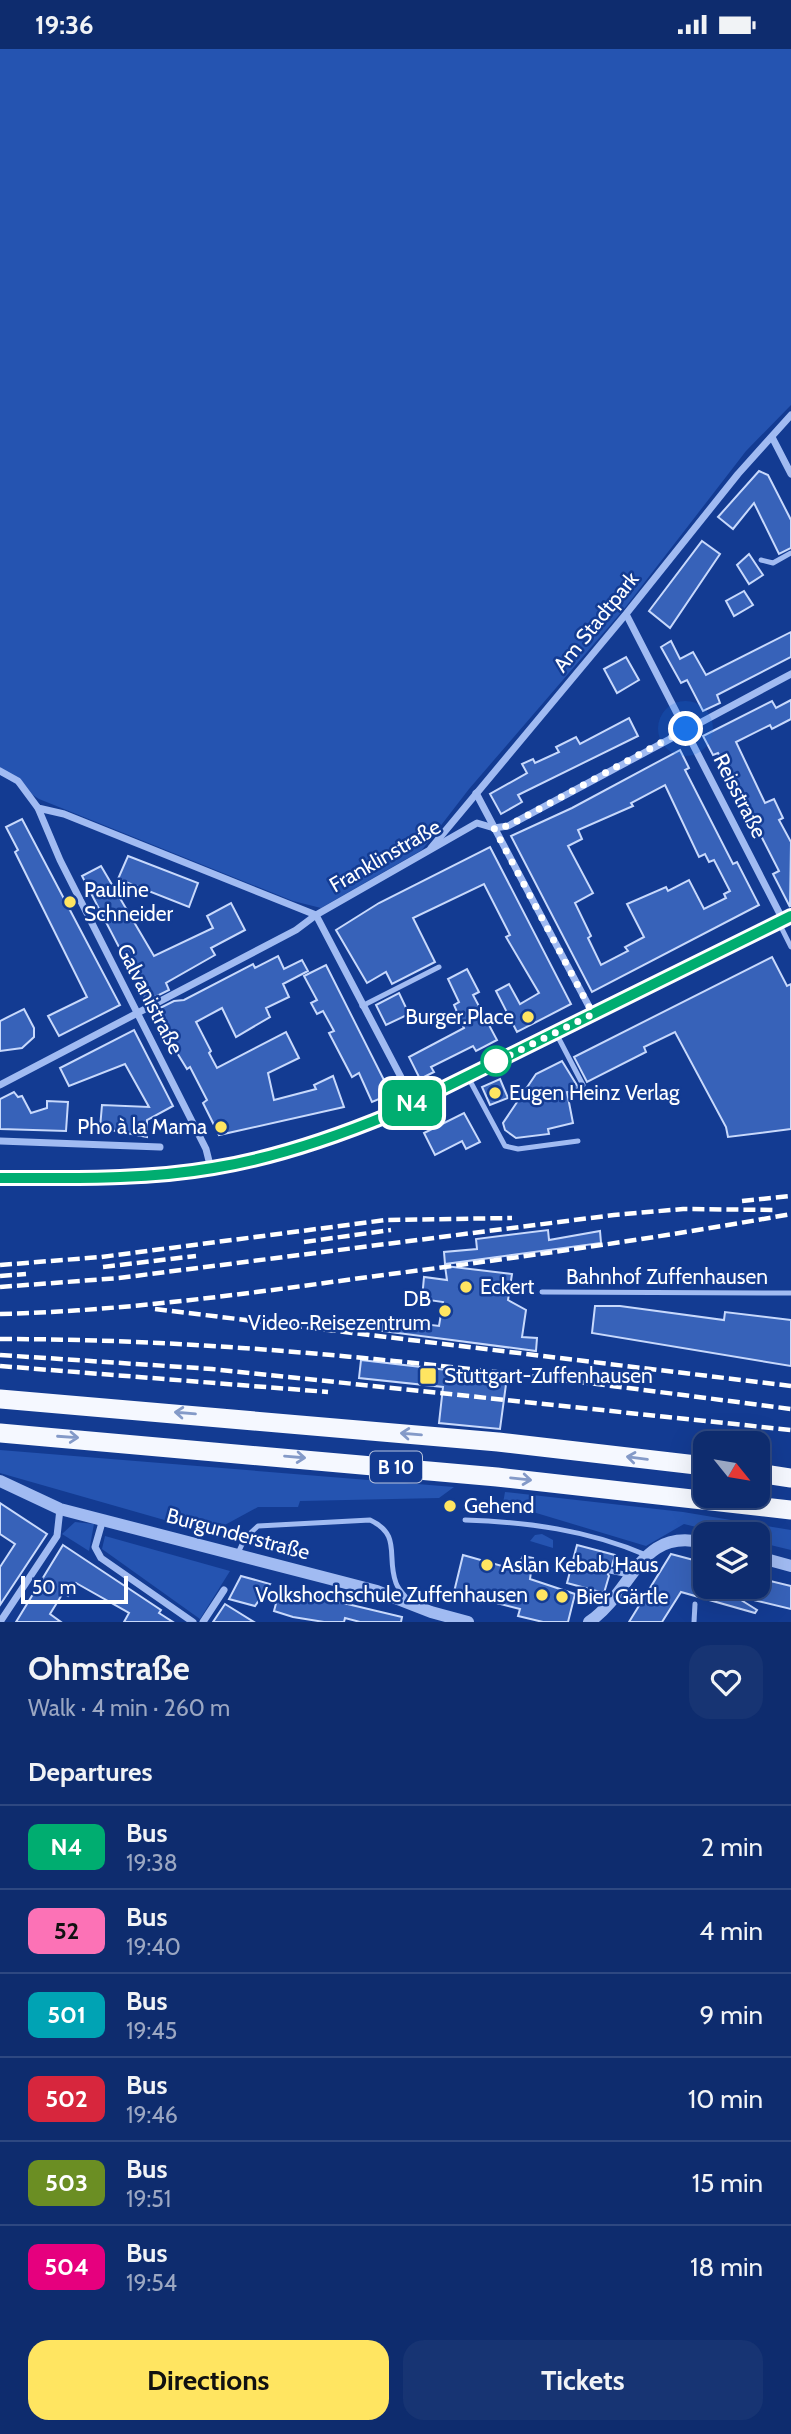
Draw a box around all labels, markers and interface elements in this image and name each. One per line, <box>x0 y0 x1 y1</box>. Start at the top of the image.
text: 19:36 <box>35 9 94 41</box>
street label: Am Stadtpark <box>548 566 644 677</box>
your location <box>668 711 703 746</box>
street label: Reisstraße <box>709 749 772 842</box>
street label: Franklinstraße <box>325 814 445 897</box>
place label: Pauline Schneider <box>84 877 174 926</box>
marker: Pauline Schneider <box>62 894 78 910</box>
street label: Galvanistraße <box>112 939 189 1058</box>
place label: Burger.Place <box>405 1004 514 1029</box>
marker: Burger.Place <box>520 1009 536 1025</box>
unlabelled marker <box>481 1046 511 1076</box>
line badge: N4 <box>380 1080 444 1126</box>
place label: Eugen Heinz Verlag <box>509 1080 680 1105</box>
marker: Eugen Heinz Verlag <box>487 1085 503 1101</box>
text: N4 <box>396 1088 428 1117</box>
place label: Pho à la Mama <box>77 1114 207 1139</box>
marker: Pho à la Mama <box>213 1119 229 1135</box>
street label: Bahnhof Zuffenhausen <box>566 1264 768 1289</box>
place label: Eckert <box>480 1274 534 1299</box>
marker: Eckert <box>458 1279 474 1295</box>
place label: DB Video-Reisezentrum <box>248 1286 431 1335</box>
marker: DB Video-Reisezentrum <box>437 1303 453 1319</box>
place label: Stuttgart-Zuffenhausen <box>444 1363 653 1388</box>
marker: Stuttgart-Zuffenhausen <box>418 1366 438 1386</box>
one-way arrow <box>174 1406 197 1419</box>
one-way arrow <box>400 1427 423 1440</box>
one-way arrow <box>56 1431 79 1444</box>
north arrow <box>693 1431 770 1509</box>
map controls <box>693 1431 770 1599</box>
one-way arrow <box>283 1451 305 1464</box>
road number: B 10 <box>370 1451 422 1483</box>
one-way arrow <box>627 1452 649 1465</box>
one-way arrow <box>509 1473 532 1486</box>
place label: Gehend <box>464 1493 534 1518</box>
marker: Gehend <box>442 1498 458 1514</box>
street label: Burgunderstraße <box>164 1502 313 1565</box>
button: layers <box>693 1522 770 1599</box>
place label: Aslan Kebab Haus <box>501 1552 659 1577</box>
marker: Aslan Kebab Haus <box>479 1557 495 1573</box>
scale bar <box>21 1573 128 1605</box>
text: 50 m <box>32 1576 76 1599</box>
place label: Volkshochschule Zuffenhausen <box>255 1582 528 1607</box>
place label: Bier Gärtle <box>576 1584 669 1609</box>
marker: Volkshochschule Zuffenhausen <box>534 1587 550 1603</box>
marker: Bier Gärtle <box>554 1589 570 1605</box>
button: heart <box>689 1645 763 1719</box>
text: Ohmstraße <box>28 1648 190 1688</box>
text: Walk · 4 min · 260 m <box>28 1694 230 1722</box>
text: Departures <box>28 1756 152 1788</box>
text: Bus <box>126 1817 167 1849</box>
text: 2 min <box>701 1831 763 1863</box>
text: N4 <box>51 1832 82 1861</box>
text: 19:38 <box>126 1849 178 1877</box>
text: Bus <box>126 1901 167 1933</box>
text: 4 min <box>699 1915 763 1947</box>
text: 52 <box>54 1916 79 1945</box>
text: 19:40 <box>126 1933 181 1961</box>
text: Bus <box>126 1985 167 2017</box>
text: 9 min <box>700 1999 763 2031</box>
text: 501 <box>47 2000 86 2029</box>
text: 19:45 <box>126 2017 177 2045</box>
text: Bus <box>126 2069 167 2101</box>
text: 10 min <box>688 2083 763 2115</box>
text: 502 <box>45 2084 88 2113</box>
text: 19:46 <box>126 2101 178 2129</box>
text: Bus <box>126 2153 167 2185</box>
text: 15 min <box>692 2167 763 2199</box>
text: 503 <box>45 2168 88 2197</box>
text: 19:51 <box>126 2185 171 2213</box>
text: Bus <box>126 2237 167 2269</box>
text: 18 min <box>690 2251 763 2283</box>
text: 504 <box>44 2252 89 2281</box>
text: 19:54 <box>126 2269 177 2297</box>
button: Directions <box>28 2340 389 2420</box>
button: Tickets <box>403 2340 763 2420</box>

